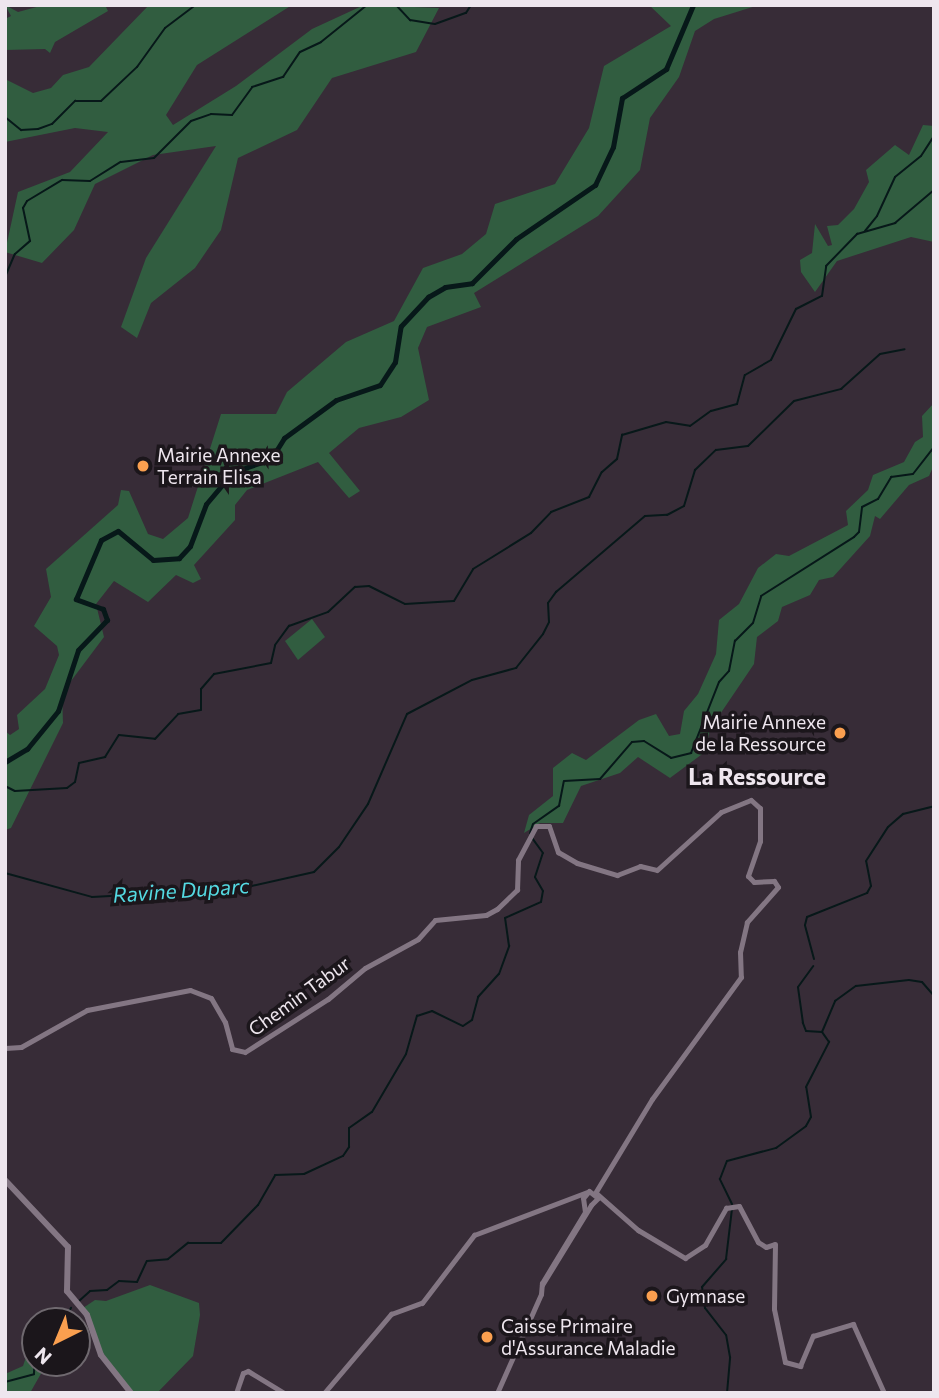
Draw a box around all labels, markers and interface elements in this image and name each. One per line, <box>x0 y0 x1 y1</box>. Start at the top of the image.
place label: Mairie Annexe Terrain Elisa <box>157 444 281 488</box>
marker: Mairie Annexe Terrain Elisa <box>135 458 151 474</box>
place label: Mairie Annexe de la Ressource <box>695 711 826 755</box>
marker: Mairie Annexe de la Ressource <box>832 725 848 741</box>
district label: La Ressource <box>688 762 826 790</box>
water label: Ravine Duparc <box>112 873 250 907</box>
street label: Chemin Tabur <box>244 952 354 1040</box>
place label: Gymnase <box>666 1285 745 1307</box>
marker: Gymnase <box>644 1288 660 1304</box>
north arrow <box>21 1307 91 1377</box>
place label: Caisse Primaire d'Assurance Maladie <box>501 1315 676 1359</box>
marker: Caisse Primaire d'Assurance Maladie <box>479 1329 495 1345</box>
text: N <box>30 1343 56 1370</box>

